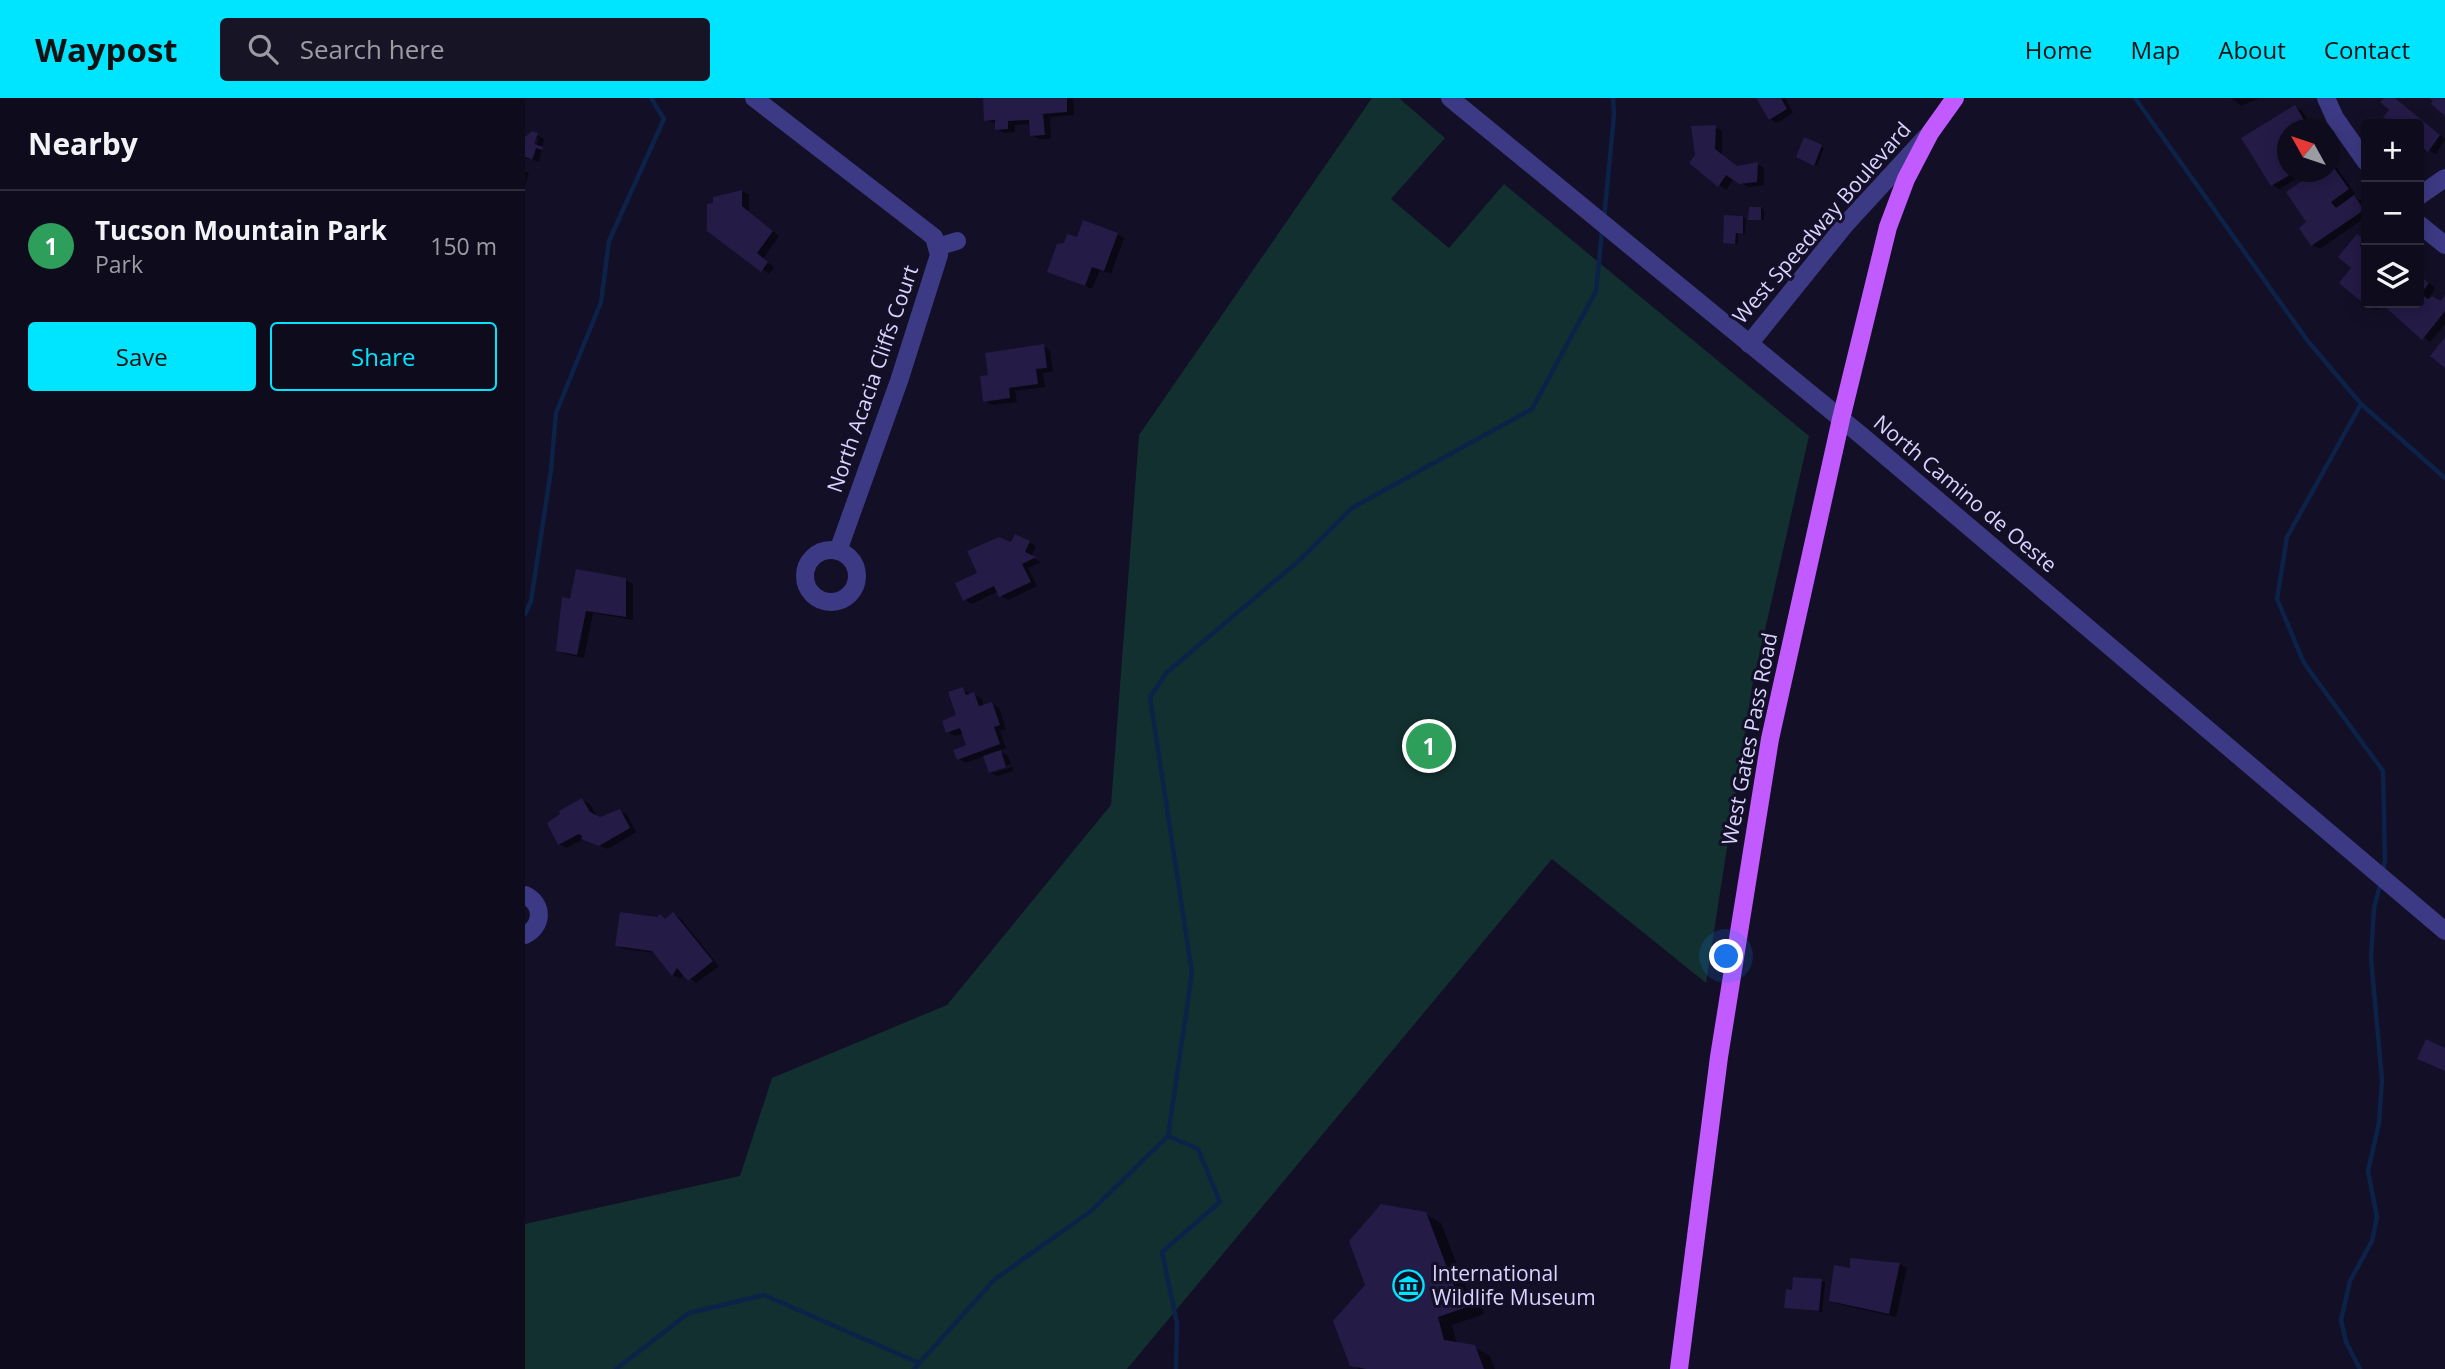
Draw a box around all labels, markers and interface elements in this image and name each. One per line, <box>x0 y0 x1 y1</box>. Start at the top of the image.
search box <box>220 18 710 81</box>
text: Waypost <box>35 27 178 72</box>
icon: search <box>244 30 282 68</box>
text: Search here <box>300 31 445 67</box>
text: Home <box>2025 33 2093 66</box>
text: Map <box>2131 33 2180 66</box>
text: About <box>2218 33 2286 66</box>
text: Contact <box>2324 33 2410 66</box>
street label: West Speedway Boulevard <box>1726 116 1917 329</box>
north arrow <box>2277 119 2340 182</box>
map controls <box>2361 119 2424 308</box>
button: + <box>2361 119 2424 182</box>
text: Nearby <box>28 123 138 164</box>
button: − <box>2361 182 2424 245</box>
text: Tucson Mountain Park <box>95 212 387 248</box>
text: 1 <box>44 230 58 262</box>
text: 150 m <box>430 230 497 262</box>
button: layers <box>2361 245 2424 308</box>
text: Park <box>95 248 143 280</box>
street label: North Acacia Cliffs Court <box>820 261 924 496</box>
button: Save <box>28 322 256 391</box>
button: Share <box>270 322 497 391</box>
street label: North Camino de Oeste <box>1868 408 2063 578</box>
street label: West Gates Pass Road <box>1715 630 1783 847</box>
pin: 1 <box>1406 720 1452 772</box>
your location <box>1709 939 1743 973</box>
place label: International Wildlife Museum <box>1432 1259 1596 1311</box>
museum icon: International Wildlife Museum <box>1392 1269 1426 1303</box>

